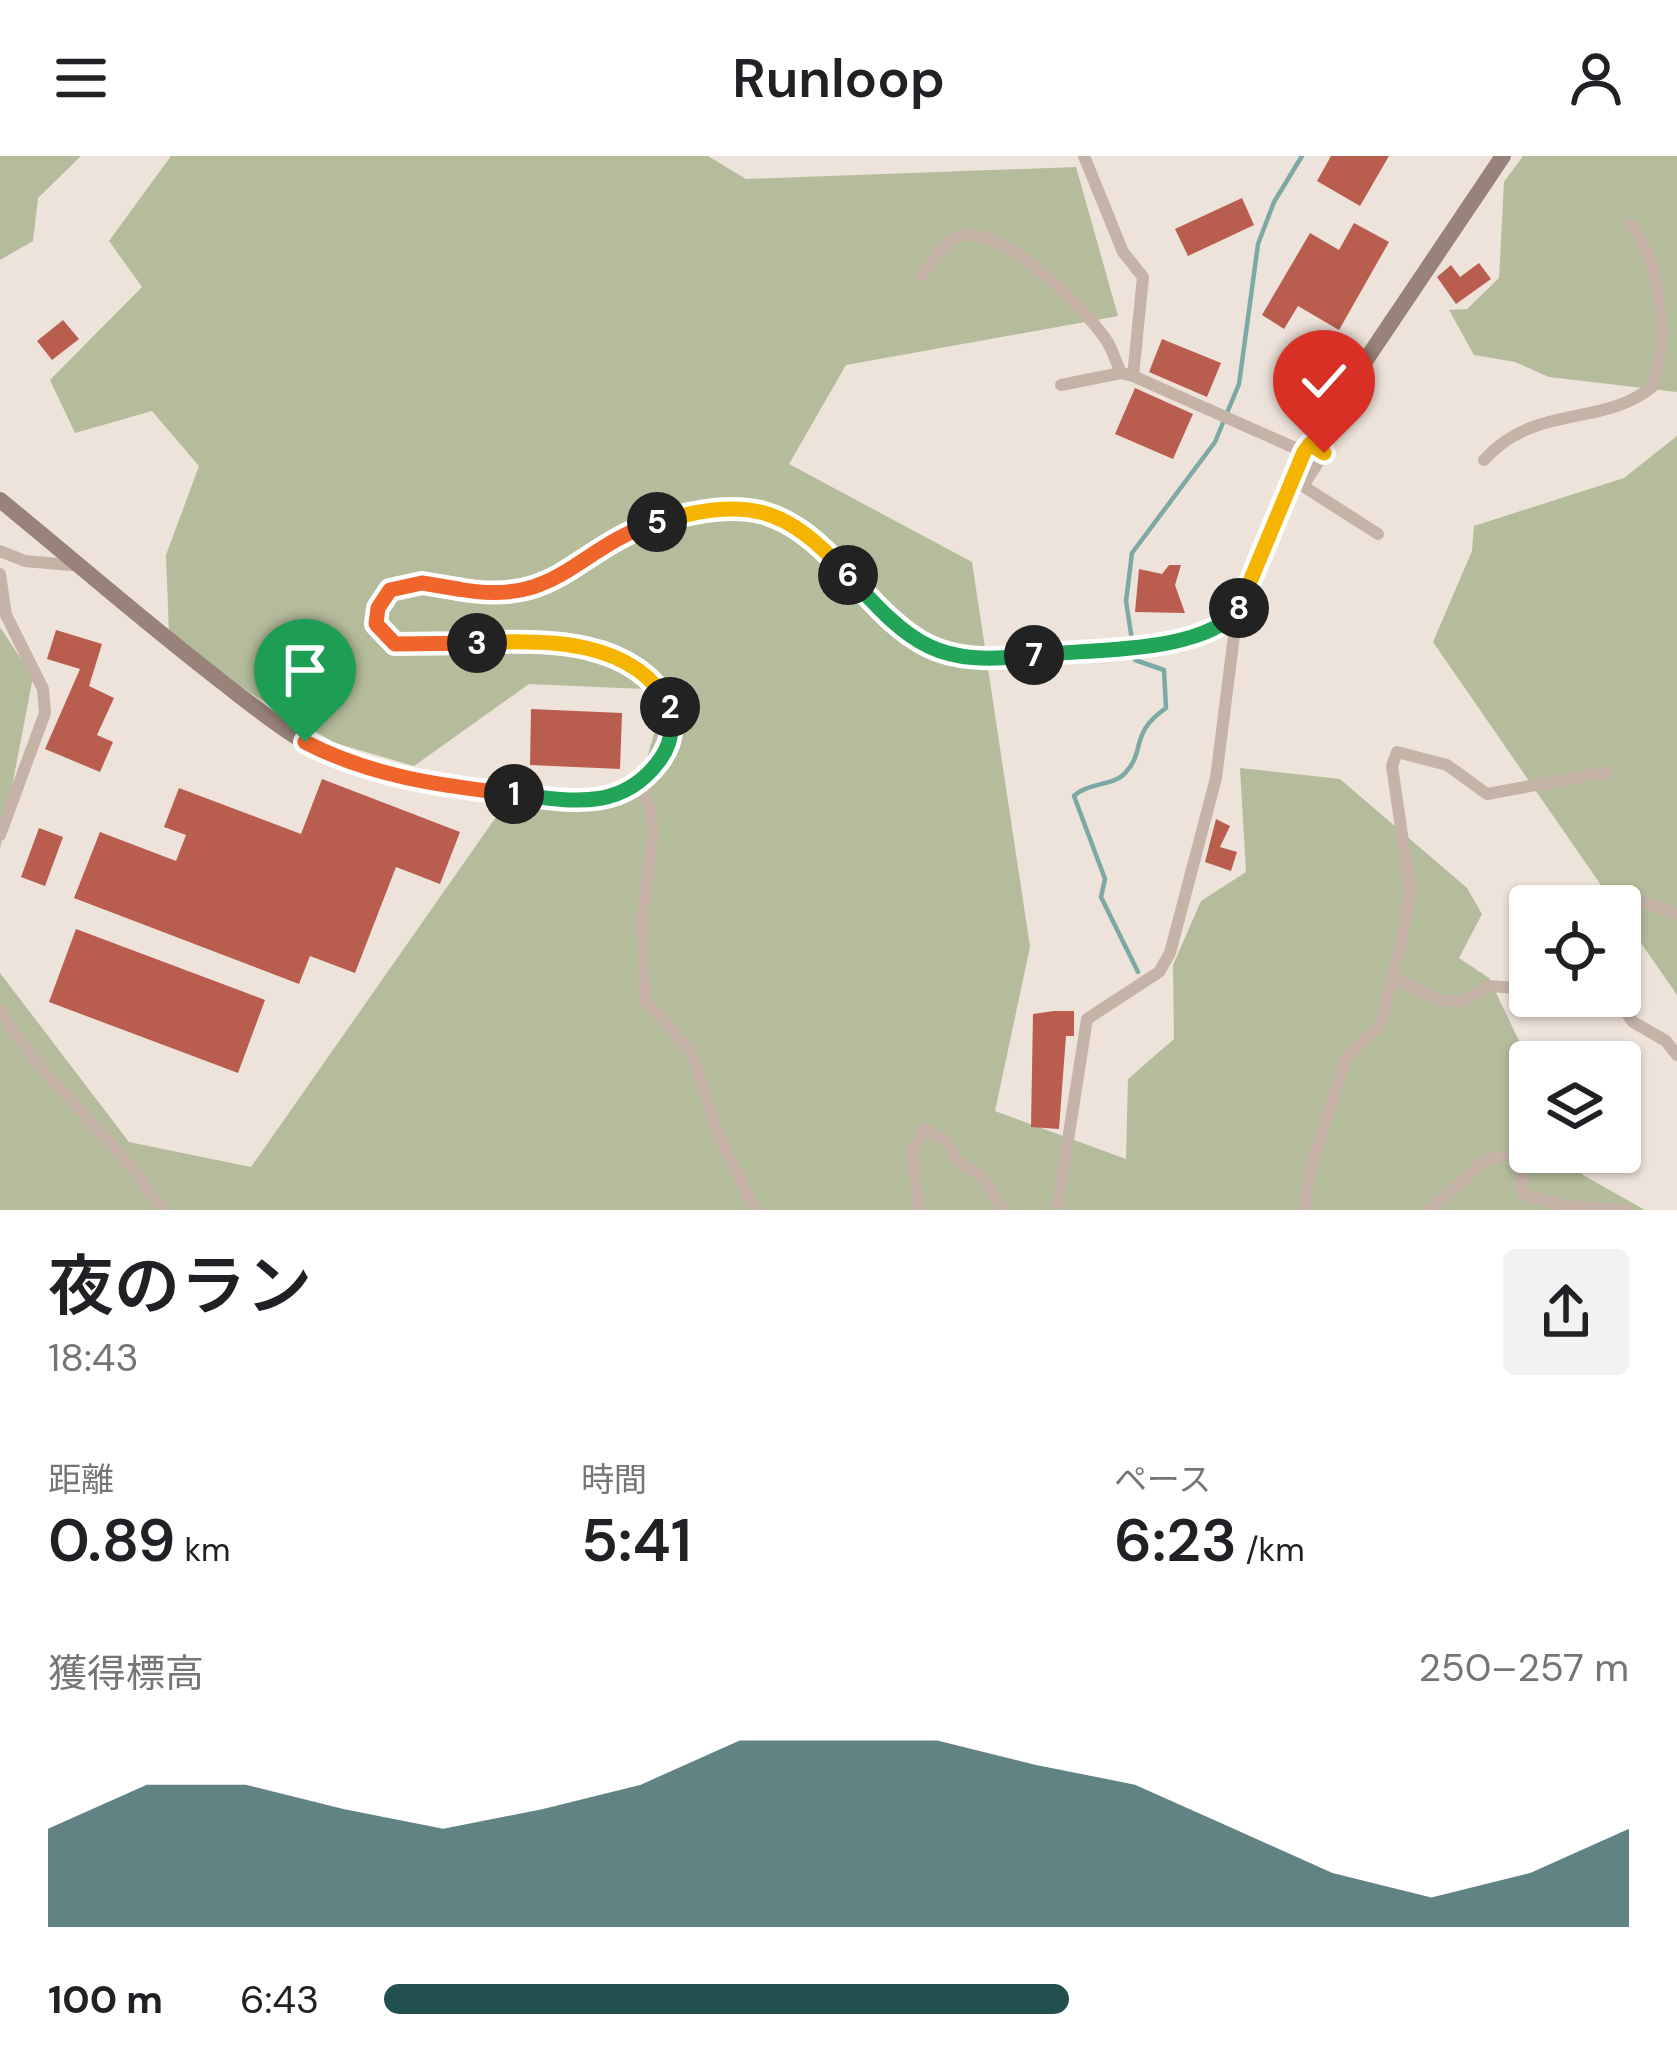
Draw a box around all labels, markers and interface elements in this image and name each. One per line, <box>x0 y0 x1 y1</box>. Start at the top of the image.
text: Runloop <box>732 43 945 114</box>
icon: menu <box>48 45 114 111</box>
icon: person <box>1563 45 1629 111</box>
pin <box>1273 330 1375 453</box>
icon: check <box>1291 348 1357 414</box>
pin: 5 <box>627 492 687 552</box>
text: 5 <box>647 500 667 543</box>
pin: 6 <box>818 545 878 605</box>
text: 6 <box>838 553 858 596</box>
pin: 8 <box>1209 578 1269 638</box>
text: 8 <box>1229 586 1249 629</box>
pin: 3 <box>447 613 507 673</box>
pin <box>254 619 356 742</box>
text: 3 <box>467 621 487 664</box>
pin: 7 <box>1004 625 1064 685</box>
text: 7 <box>1025 633 1043 676</box>
icon: arrive <box>272 637 338 703</box>
pin: 2 <box>640 677 700 737</box>
text: 2 <box>660 685 680 728</box>
pin: 1 <box>484 764 544 824</box>
text: 1 <box>508 772 520 815</box>
map controls <box>1509 885 1641 1173</box>
button: locate <box>1509 885 1641 1017</box>
button: layers <box>1509 1041 1641 1173</box>
text: 夜のラン <box>48 1244 312 1329</box>
button: share <box>1503 1249 1629 1375</box>
text: 18:43 <box>48 1332 138 1383</box>
text: 距離 <box>48 1458 114 1501</box>
text: 時間 <box>581 1458 647 1501</box>
text: ペース <box>1114 1458 1211 1501</box>
text: 0.89 <box>48 1501 176 1580</box>
text: 5:41 <box>581 1501 692 1580</box>
text: 6:23 <box>1114 1501 1237 1580</box>
text: km <box>176 1528 230 1571</box>
text: /km <box>1237 1528 1305 1571</box>
text: 250–257 m <box>1418 1642 1629 1693</box>
text: 獲得標高 <box>48 1648 204 1699</box>
text: 100 m <box>48 1974 163 2025</box>
text: 6:43 <box>240 1974 319 2025</box>

